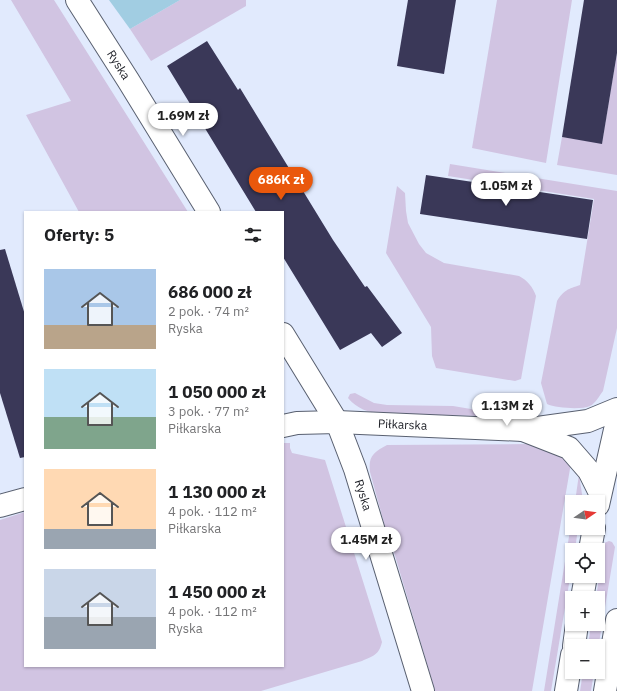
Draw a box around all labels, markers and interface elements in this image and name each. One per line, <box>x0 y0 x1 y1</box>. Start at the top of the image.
street label: Ryska <box>104 47 134 83</box>
pin: 1.69M zł <box>142 103 224 137</box>
text: 1.69M zł <box>157 107 209 124</box>
pin: 686K zł <box>244 167 318 201</box>
text: 686K zł <box>258 171 304 188</box>
pin: 1.05M zł <box>465 173 547 207</box>
text: 1.05M zł <box>480 177 532 194</box>
text: Oferty: 5 <box>44 224 114 246</box>
icon: filters <box>242 224 264 246</box>
text: 686 000 zł <box>168 281 251 303</box>
icon: home <box>76 285 124 333</box>
text: 2 pok. · 74 m² <box>168 303 249 320</box>
text: Ryska <box>168 320 203 337</box>
text: 1 050 000 zł <box>168 381 266 403</box>
icon: home <box>76 385 124 433</box>
pin: 1.13M zł <box>466 393 548 427</box>
text: 1.13M zł <box>481 397 533 414</box>
text: 3 pok. · 77 m² <box>168 403 249 420</box>
street label: Piłkarska <box>378 416 428 433</box>
text: Piłkarska <box>168 420 221 437</box>
street label: Ryska <box>352 478 376 513</box>
text: 1 130 000 zł <box>168 481 266 503</box>
icon: home <box>76 485 124 533</box>
north arrow <box>565 495 605 535</box>
map controls <box>565 495 605 679</box>
text: 4 pok. · 112 m² <box>168 503 257 520</box>
text: Piłkarska <box>168 520 221 537</box>
pin: 1.45M zł <box>325 527 407 561</box>
text: 1.45M zł <box>340 531 392 548</box>
button: locate <box>565 543 605 583</box>
text: 1 450 000 zł <box>168 581 266 603</box>
icon: home <box>76 585 124 633</box>
button: + <box>565 591 605 631</box>
text: 4 pok. · 112 m² <box>168 603 257 620</box>
text: Ryska <box>168 620 203 637</box>
button: − <box>565 639 605 679</box>

